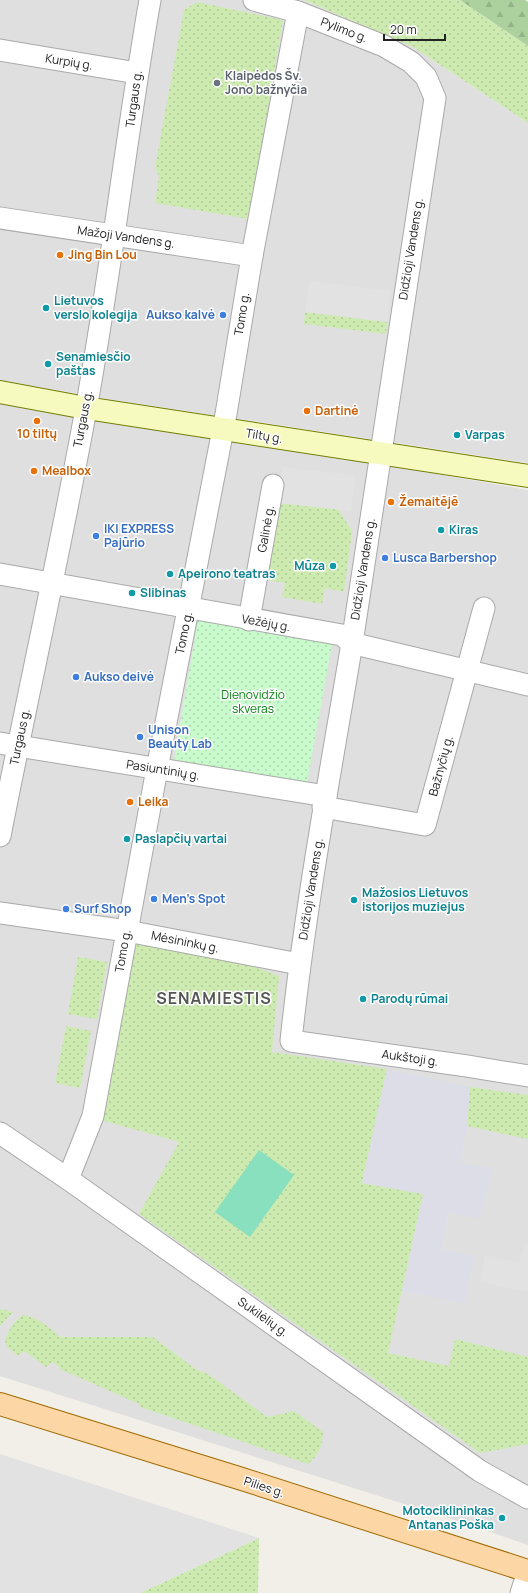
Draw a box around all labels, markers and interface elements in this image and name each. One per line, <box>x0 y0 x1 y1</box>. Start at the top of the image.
street label: Pylimo g. <box>318 13 370 46</box>
scale bar <box>384 16 445 42</box>
text: 20 m <box>390 21 417 38</box>
street label: Kurpių g. <box>44 49 94 74</box>
place label: Klaipėdos Šv. Jono bažnyčia <box>225 67 307 98</box>
street label: Turgaus g. <box>121 69 146 129</box>
marker: Klaipėdos Šv. Jono bažnyčia <box>212 78 222 88</box>
street label: Didžioji Vandens g. <box>394 197 427 301</box>
street label: Mažoji Vandens g. <box>76 221 176 252</box>
place label: Jing Bin Lou <box>68 246 137 263</box>
marker: Jing Bin Lou <box>55 250 65 260</box>
street label: Tomo g. <box>230 291 253 337</box>
place label: Lietuvos verslo kolegija <box>54 292 137 323</box>
marker: Lietuvos verslo kolegija <box>41 303 51 313</box>
place label: Aukso kalvė <box>146 306 215 323</box>
marker: Aukso kalvė <box>218 310 228 320</box>
place label: Senamiesčio paštas <box>56 348 131 379</box>
marker: Senamiesčio paštas <box>43 359 53 369</box>
street label: Turgaus g. <box>69 389 96 449</box>
place label: Dartinė <box>315 402 358 419</box>
marker: Dartinė <box>302 406 312 416</box>
marker: 10 tiltų <box>32 416 42 426</box>
street label: Tiltų g. <box>244 424 284 447</box>
place label: 10 tiltų <box>17 425 57 442</box>
place label: Varpas <box>465 426 505 443</box>
marker: Varpas <box>452 430 462 440</box>
place label: Mealbox <box>42 462 91 479</box>
marker: Mealbox <box>29 466 39 476</box>
place label: Žemaitējē <box>399 493 458 510</box>
marker: Žemaitējē <box>386 497 396 507</box>
street label: Galinė g. <box>253 504 278 554</box>
street label: Didžioji Vandens g. <box>346 517 379 621</box>
place label: IKI EXPRESS Pajūrio <box>104 520 174 551</box>
place label: Kiras <box>449 521 479 538</box>
marker: Kiras <box>436 525 446 535</box>
marker: IKI EXPRESS Pajūrio <box>91 531 101 541</box>
place label: Lusca Barbershop <box>393 549 497 566</box>
marker: Lusca Barbershop <box>380 553 390 563</box>
place label: Mūza <box>294 557 325 574</box>
marker: Mūza <box>328 561 338 571</box>
place label: Apeirono teatras <box>178 565 276 582</box>
marker: Apeirono teatras <box>165 569 175 579</box>
place label: Slibinas <box>140 584 187 601</box>
marker: Slibinas <box>127 588 137 598</box>
street label: Tomo g. <box>171 610 196 656</box>
street label: Vežėjų g. <box>240 610 292 635</box>
place label: Aukso deivė <box>84 668 154 685</box>
marker: Aukso deivė <box>71 672 81 682</box>
park label: Dienovidžio skveras <box>221 686 285 717</box>
street label: Turgaus g. <box>5 707 34 767</box>
place label: Unison Beauty Lab <box>148 721 212 752</box>
marker: Unison Beauty Lab <box>135 732 145 742</box>
street label: Bažnyčių g. <box>424 734 457 798</box>
street label: Pasiuntinių g. <box>125 755 201 784</box>
place label: Leika <box>138 793 168 810</box>
marker: Leika <box>125 797 135 807</box>
place label: Paslapčių vartai <box>135 830 227 847</box>
marker: Paslapčių vartai <box>122 834 132 844</box>
street label: Didžioji Vandens g. <box>294 837 327 941</box>
place label: Mažosios Lietuvos istorijos muziejus <box>362 884 469 915</box>
place label: Men's Spot <box>162 890 226 907</box>
marker: Men's Spot <box>149 894 159 904</box>
marker: Mažosios Lietuvos istorijos muziejus <box>349 895 359 905</box>
place label: Surf Shop <box>74 900 131 917</box>
marker: Surf Shop <box>61 904 71 914</box>
street label: Mėsininkų g. <box>150 927 221 956</box>
street label: Tomo g. <box>110 928 135 974</box>
district label: SENAMIESTIS <box>156 987 272 1009</box>
place label: Parodų rūmai <box>371 990 448 1007</box>
marker: Parodų rūmai <box>358 994 368 1004</box>
street label: Aukštoji g. <box>381 1045 439 1070</box>
street label: Sukilėlių g. <box>235 1293 292 1340</box>
street label: Pilies g. <box>242 1472 287 1501</box>
place label: Motociklininkas Antanas Poška <box>403 1502 495 1533</box>
marker: Motociklininkas Antanas Poška <box>497 1513 507 1523</box>

